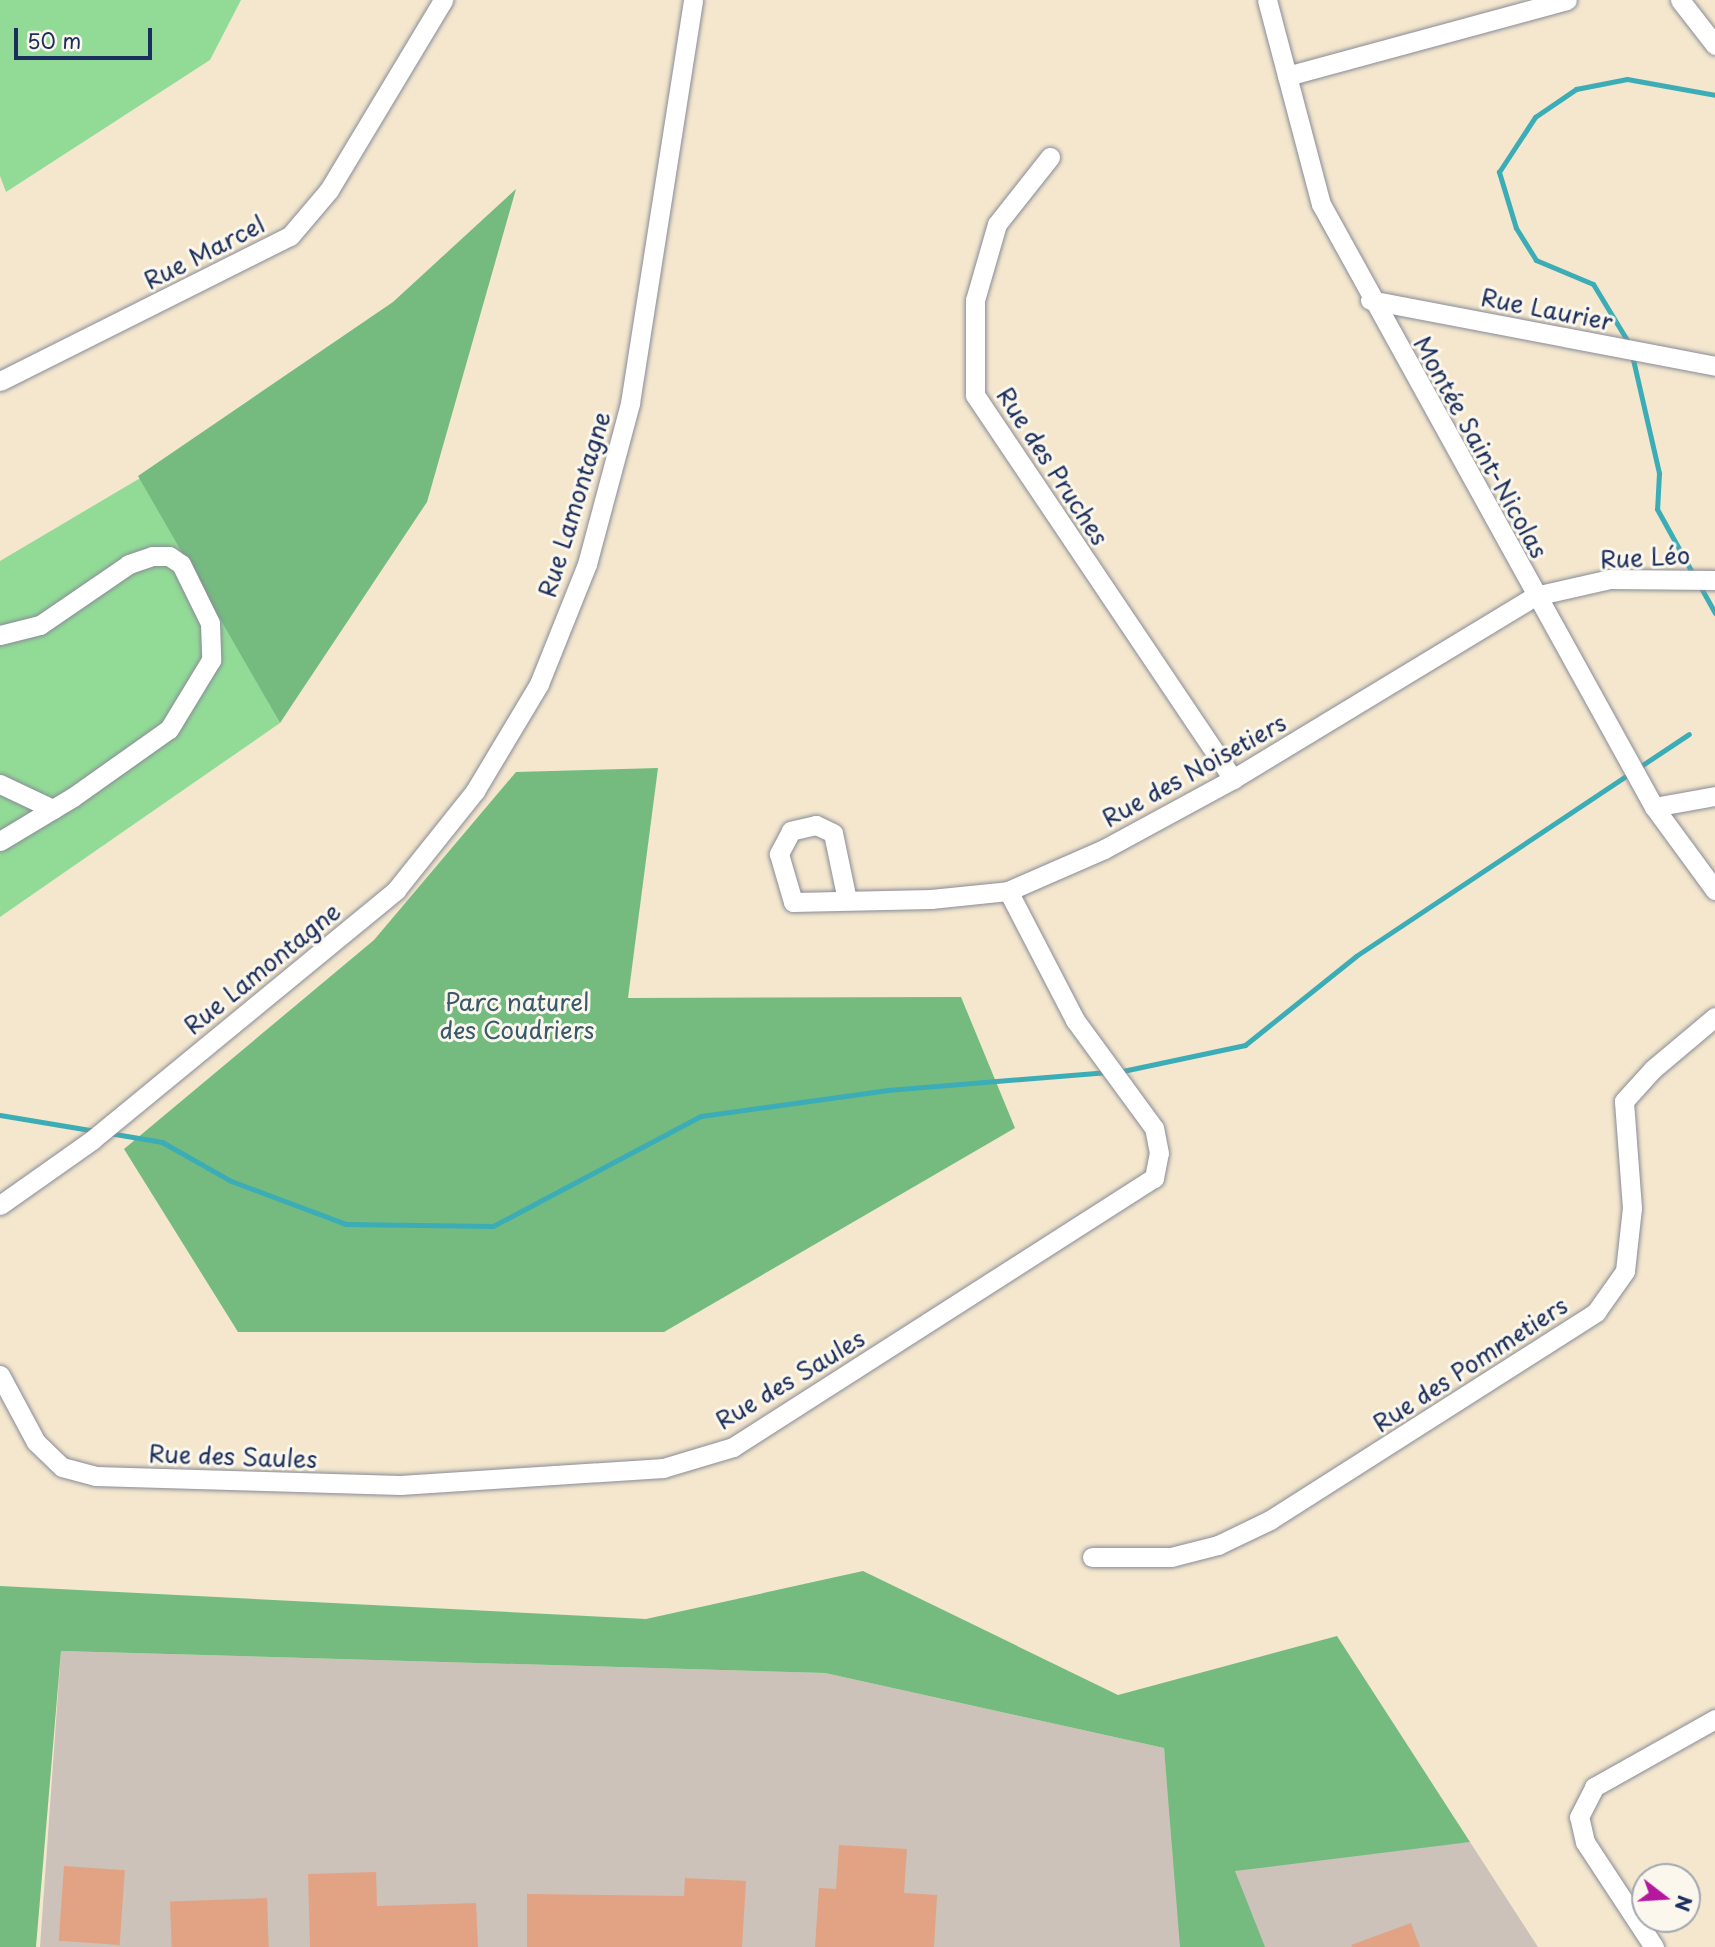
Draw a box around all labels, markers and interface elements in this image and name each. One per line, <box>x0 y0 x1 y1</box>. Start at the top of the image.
scale bar <box>18 14 156 58</box>
text: 50 m <box>27 24 81 56</box>
street label: Rue Marcel <box>139 209 269 295</box>
street label: Rue Laurier <box>1478 282 1616 336</box>
street label: Montée Saint-Nicolas <box>1408 330 1554 564</box>
street label: Rue des Pruches <box>990 380 1116 552</box>
street label: Rue Lamontagne <box>532 407 616 601</box>
street label: Rue Léo <box>1598 540 1692 574</box>
street label: Rue des Noisetiers <box>1095 707 1293 833</box>
street label: Rue Lamontagne <box>177 896 347 1040</box>
park label: Parc naturel des Coudriers <box>439 988 595 1044</box>
street label: Rue des Pommetiers <box>1365 1289 1575 1439</box>
street label: Rue des Saules <box>709 1322 871 1436</box>
street label: Rue des Saules <box>147 1439 319 1473</box>
north arrow <box>1631 1863 1701 1933</box>
text: N <box>1669 1892 1700 1915</box>

